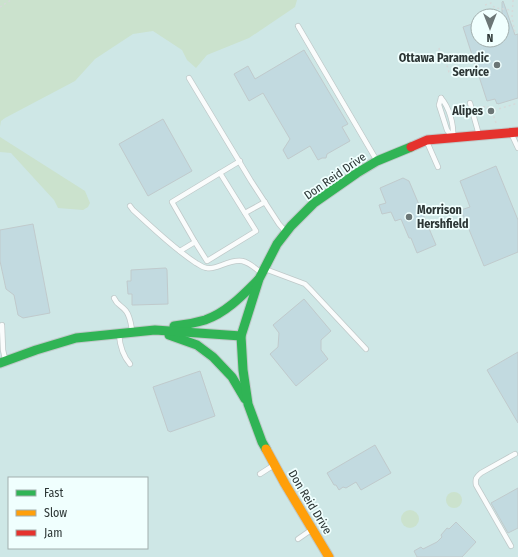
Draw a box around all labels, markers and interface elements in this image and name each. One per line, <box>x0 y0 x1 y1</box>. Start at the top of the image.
north arrow <box>470 8 510 48</box>
text: N <box>487 31 493 44</box>
place label: Ottawa Paramedic Service <box>399 51 490 79</box>
marker: Ottawa Paramedic Service <box>492 60 502 70</box>
place label: Alipes <box>451 104 484 118</box>
marker: Alipes <box>486 106 496 116</box>
street label: Don Reid Drive <box>301 149 369 202</box>
place label: Morrison Hershfield <box>417 203 469 231</box>
marker: Morrison Hershfield <box>404 212 414 222</box>
street label: Don Reid Drive <box>285 467 335 537</box>
legend <box>8 477 148 549</box>
text: Fast <box>44 486 63 500</box>
text: Slow <box>44 506 67 520</box>
text: Jam <box>44 526 62 540</box>

